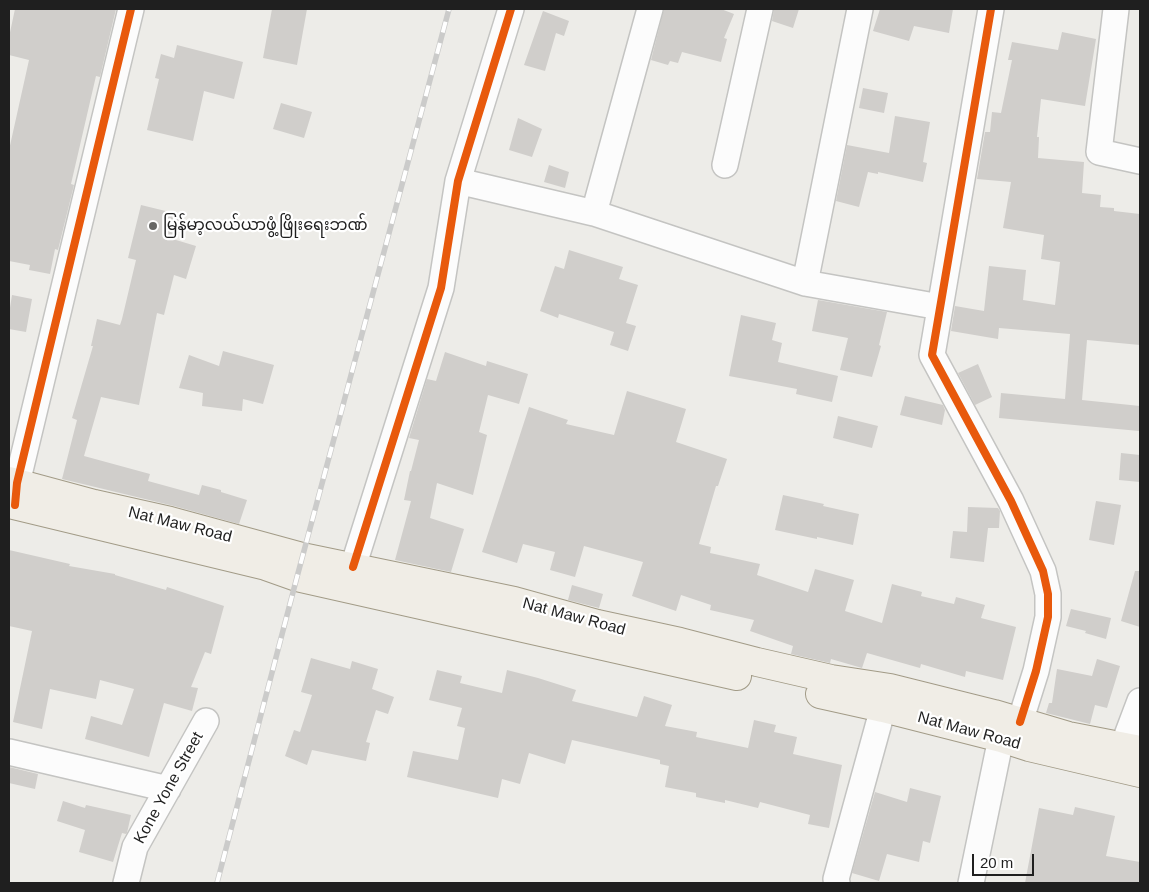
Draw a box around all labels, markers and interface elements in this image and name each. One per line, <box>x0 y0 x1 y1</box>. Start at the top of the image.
place label: မြန်မာ့လယ်ယာဖွံ့ဖြိုးရေးဘဏ် <box>163 216 368 236</box>
marker: မြန်မာ့လယ်ယာဖွံ့ဖြိုးရေးဘဏ် <box>147 220 159 232</box>
street label: Nat Maw Road <box>126 503 234 547</box>
street label: Nat Maw Road <box>520 594 628 640</box>
street label: Nat Maw Road <box>915 708 1023 754</box>
street label: Kone Yone Street <box>130 729 208 847</box>
scale bar <box>974 844 1036 876</box>
text: 20 m <box>980 854 1013 871</box>

